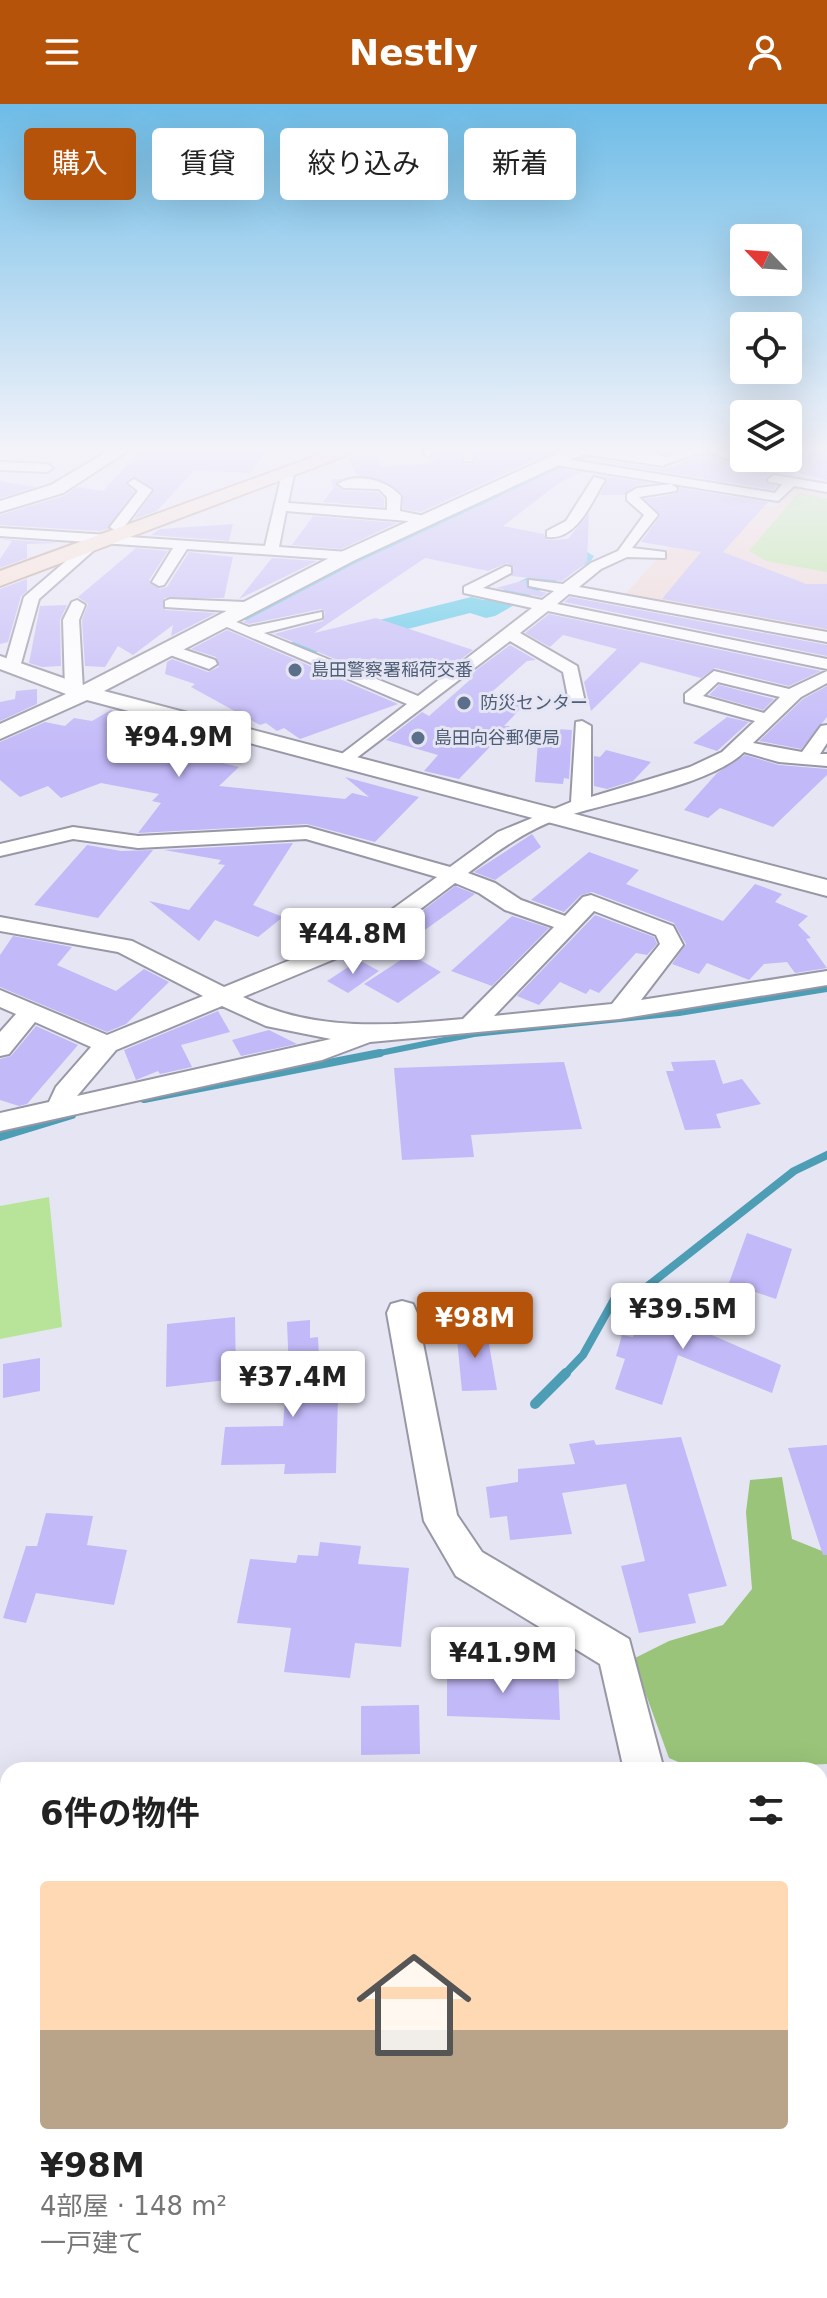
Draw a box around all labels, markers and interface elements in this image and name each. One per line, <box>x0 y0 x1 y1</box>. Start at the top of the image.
icon: menu <box>40 30 84 74</box>
icon: person <box>743 30 787 74</box>
text: Nestly <box>349 32 478 73</box>
chip: 購入 <box>24 128 136 200</box>
chip: 賃貸 <box>152 128 264 200</box>
chip: 絞り込み <box>280 128 448 200</box>
chip: 新着 <box>464 128 576 200</box>
north arrow <box>730 224 802 296</box>
map controls <box>730 224 802 472</box>
button: locate <box>730 312 802 384</box>
button: layers <box>730 400 802 472</box>
place label: 島田警察署稲荷交番 <box>311 659 473 680</box>
marker: 島田警察署稲荷交番 <box>286 661 304 679</box>
place label: 防災センター <box>480 692 588 713</box>
marker: 防災センター <box>455 694 473 712</box>
pin: ¥94.9M <box>114 711 244 779</box>
text: ¥94.9M <box>125 722 233 752</box>
place label: 島田向谷郵便局 <box>434 727 560 748</box>
marker: 島田向谷郵便局 <box>409 729 427 747</box>
pin: ¥44.8M <box>288 908 418 976</box>
text: ¥44.8M <box>299 919 407 949</box>
pin: ¥39.5M <box>618 1283 748 1351</box>
pin: ¥98M <box>428 1292 522 1360</box>
text: ¥39.5M <box>629 1294 737 1324</box>
text: ¥98M <box>435 1303 515 1333</box>
pin: ¥37.4M <box>228 1351 358 1419</box>
text: ¥37.4M <box>239 1362 347 1392</box>
pin: ¥41.9M <box>438 1627 568 1695</box>
text: ¥41.9M <box>449 1638 557 1668</box>
icon: filters <box>744 1788 788 1832</box>
text: 6件の物件 <box>40 1793 200 1833</box>
icon: home <box>342 1933 486 2077</box>
text: ¥98M <box>40 2145 145 2185</box>
text: 4部屋 · 148 m² <box>40 2191 227 2221</box>
text: 一戸建て <box>40 2228 144 2258</box>

